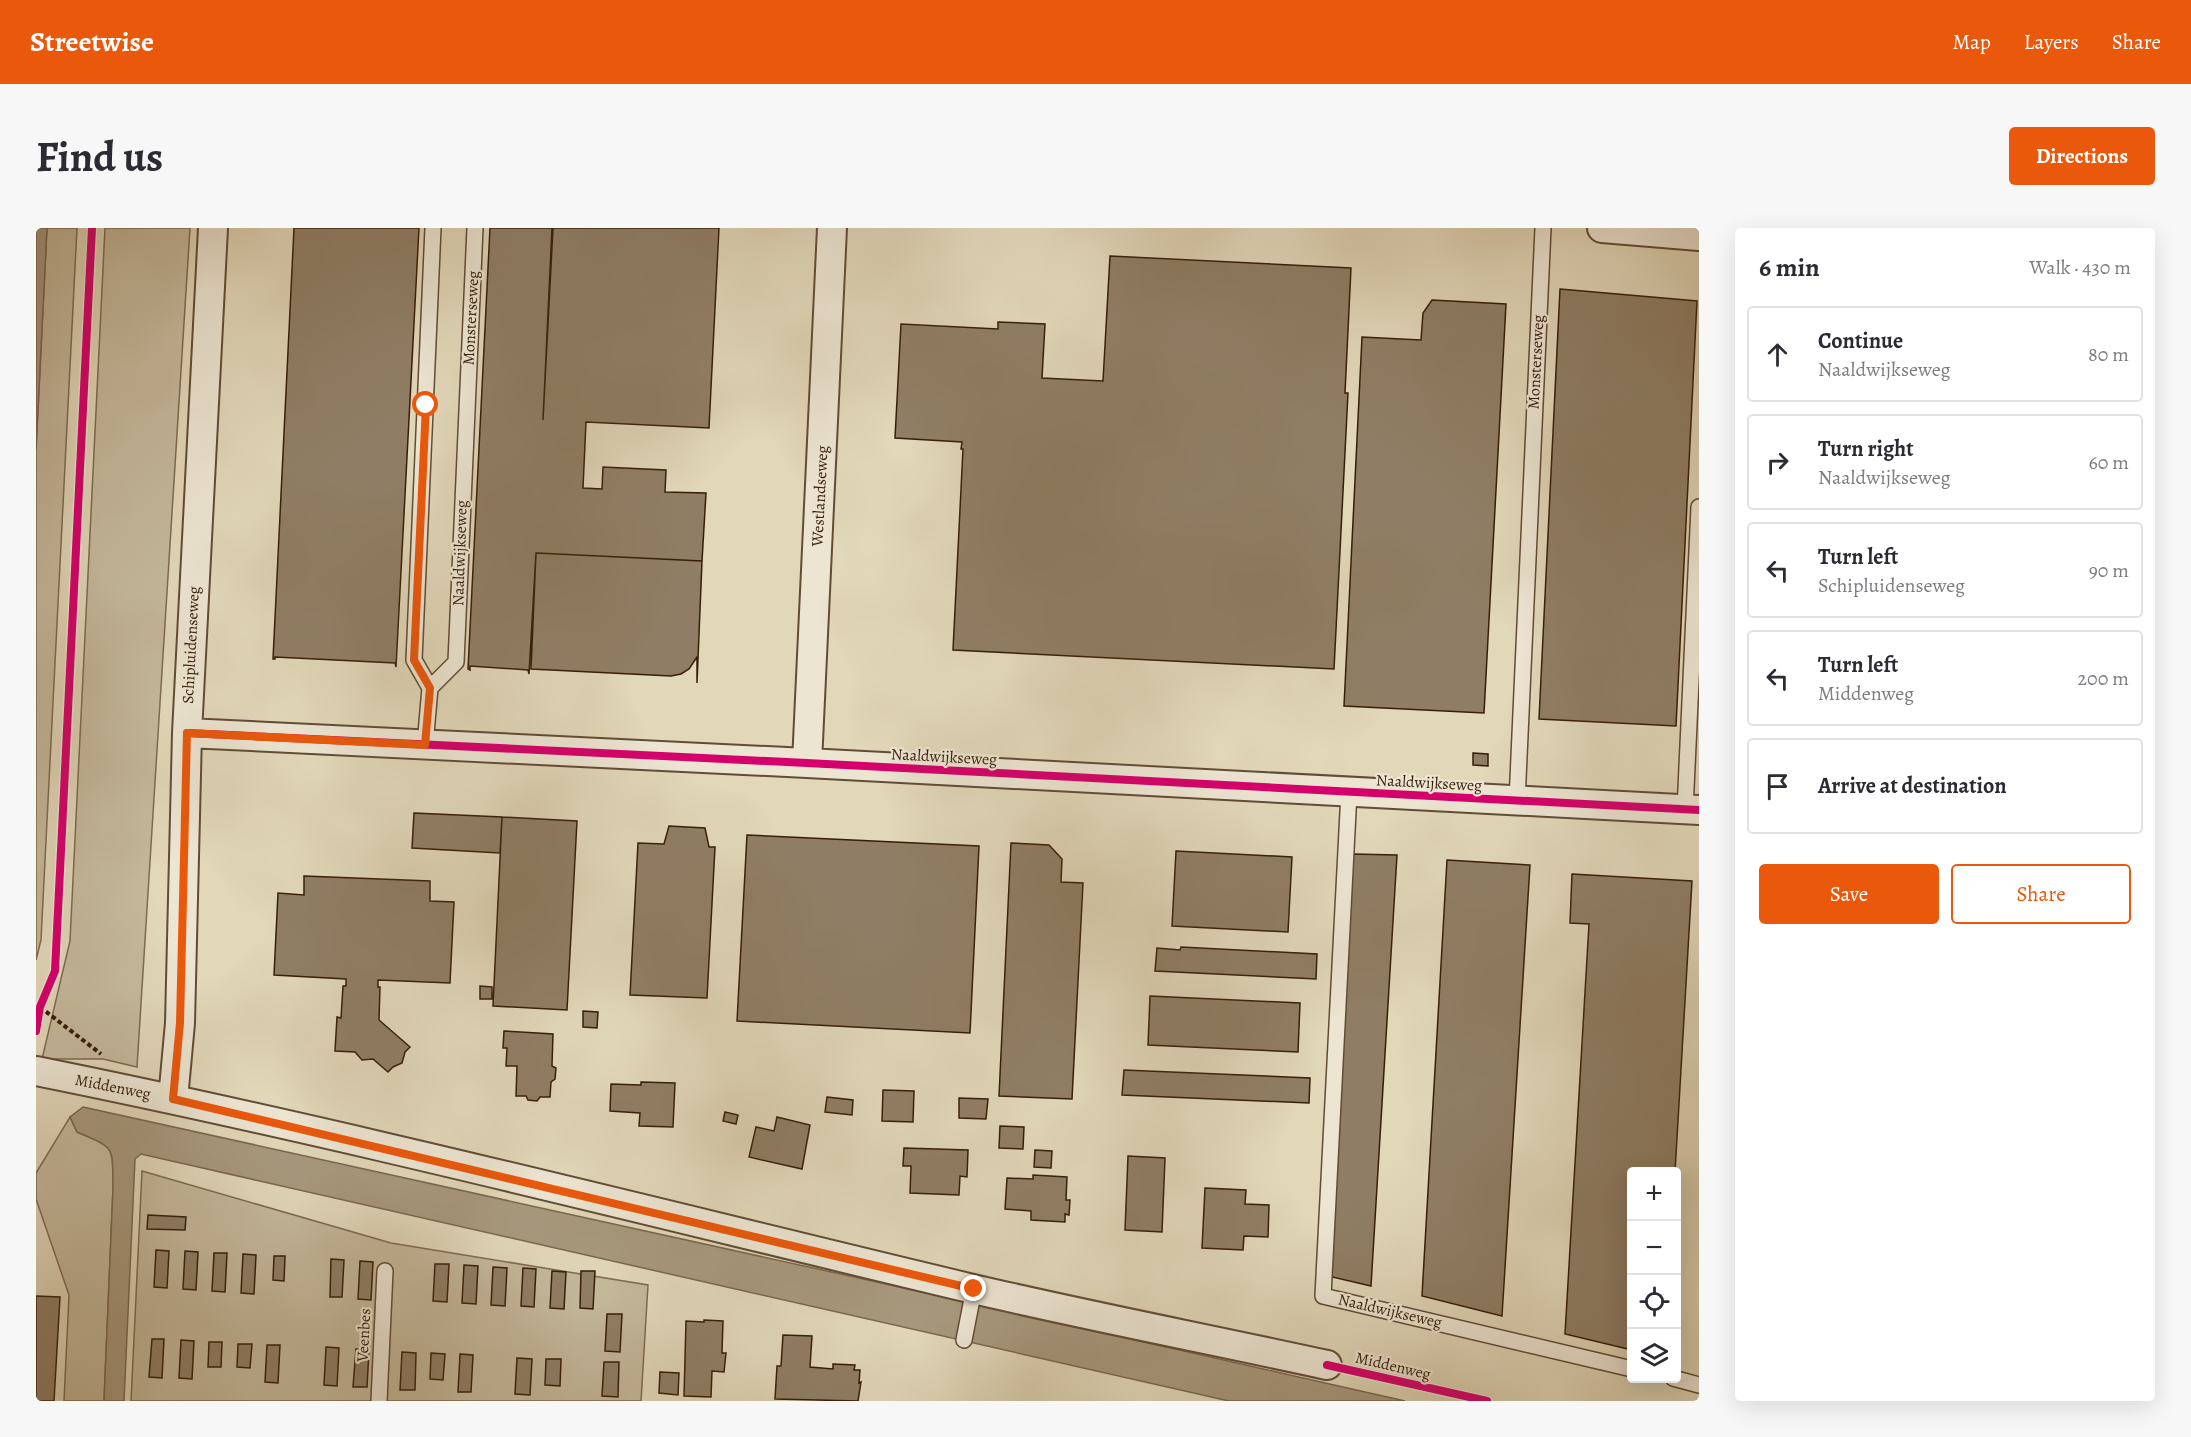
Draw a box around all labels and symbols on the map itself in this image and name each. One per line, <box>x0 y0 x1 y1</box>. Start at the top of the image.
street label: Monsterseweg <box>458 270 484 366</box>
street label: Monsterseweg <box>1523 314 1549 410</box>
route start <box>412 391 438 417</box>
street label: Westlandseweg <box>806 445 834 548</box>
street label: Naaldwijkseweg <box>447 500 473 606</box>
street label: Schipluidenseweg <box>177 586 205 704</box>
street label: Naaldwijkseweg <box>891 743 997 771</box>
street label: Naaldwijkseweg <box>1376 769 1482 797</box>
street label: Middenweg <box>73 1069 153 1105</box>
route end <box>960 1275 986 1301</box>
street label: Naaldwijkseweg <box>1336 1288 1444 1334</box>
street label: Veenbes <box>352 1308 376 1363</box>
street label: Middenweg <box>1353 1347 1433 1385</box>

